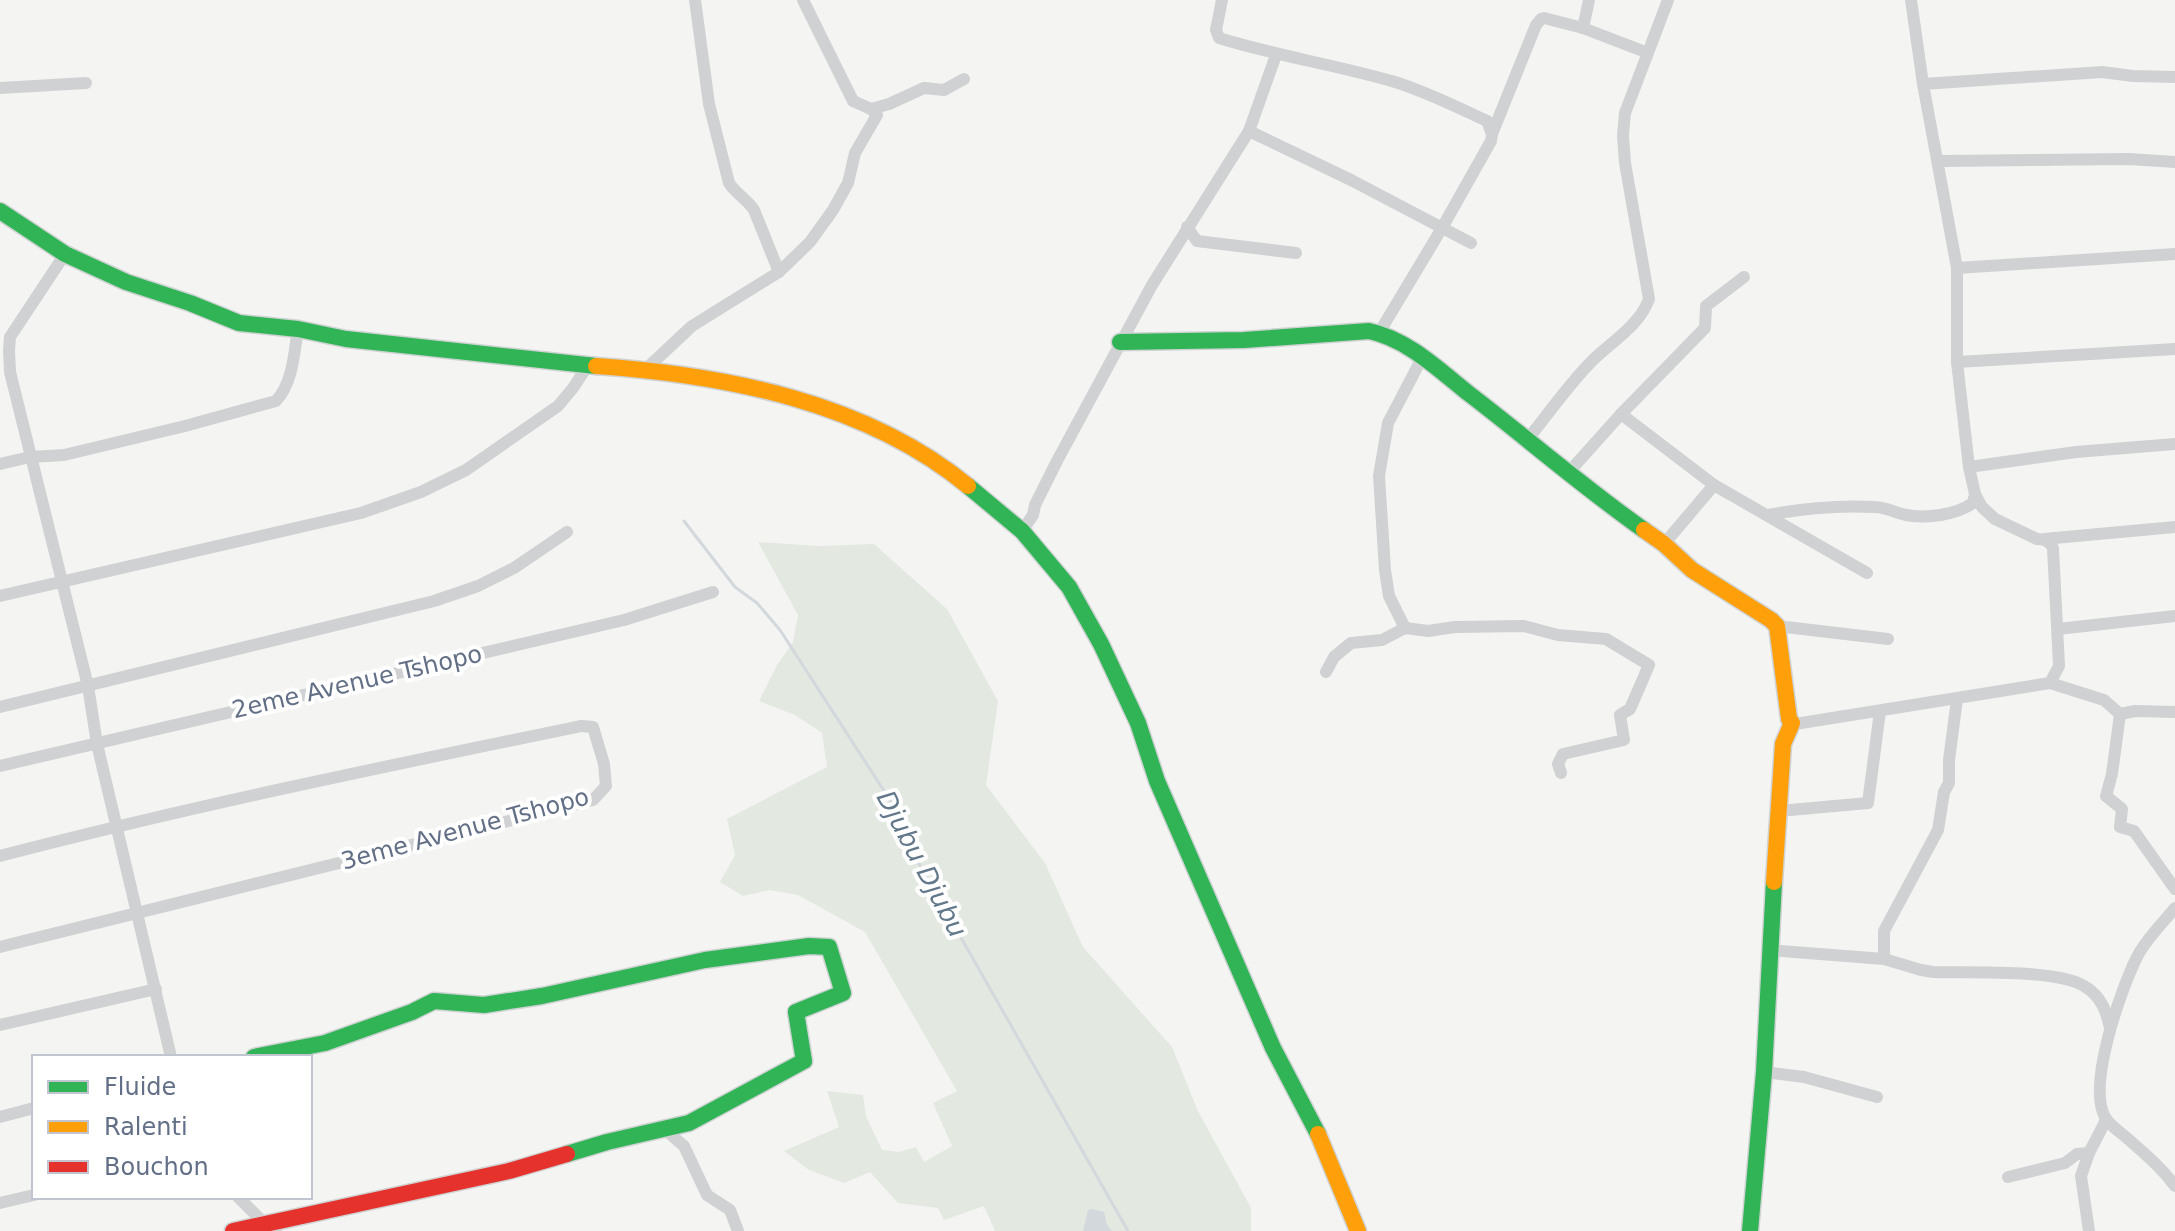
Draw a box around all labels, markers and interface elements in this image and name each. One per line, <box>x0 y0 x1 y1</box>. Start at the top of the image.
street label: 2eme Avenue Tshopo <box>229 640 485 724</box>
street label: 3eme Avenue Tshopo <box>338 782 592 876</box>
water label: Djubu Djubu <box>871 786 973 942</box>
legend <box>32 1055 312 1199</box>
text: Fluide <box>104 1073 176 1101</box>
text: Ralenti <box>104 1113 188 1141</box>
text: Bouchon <box>104 1153 209 1181</box>

